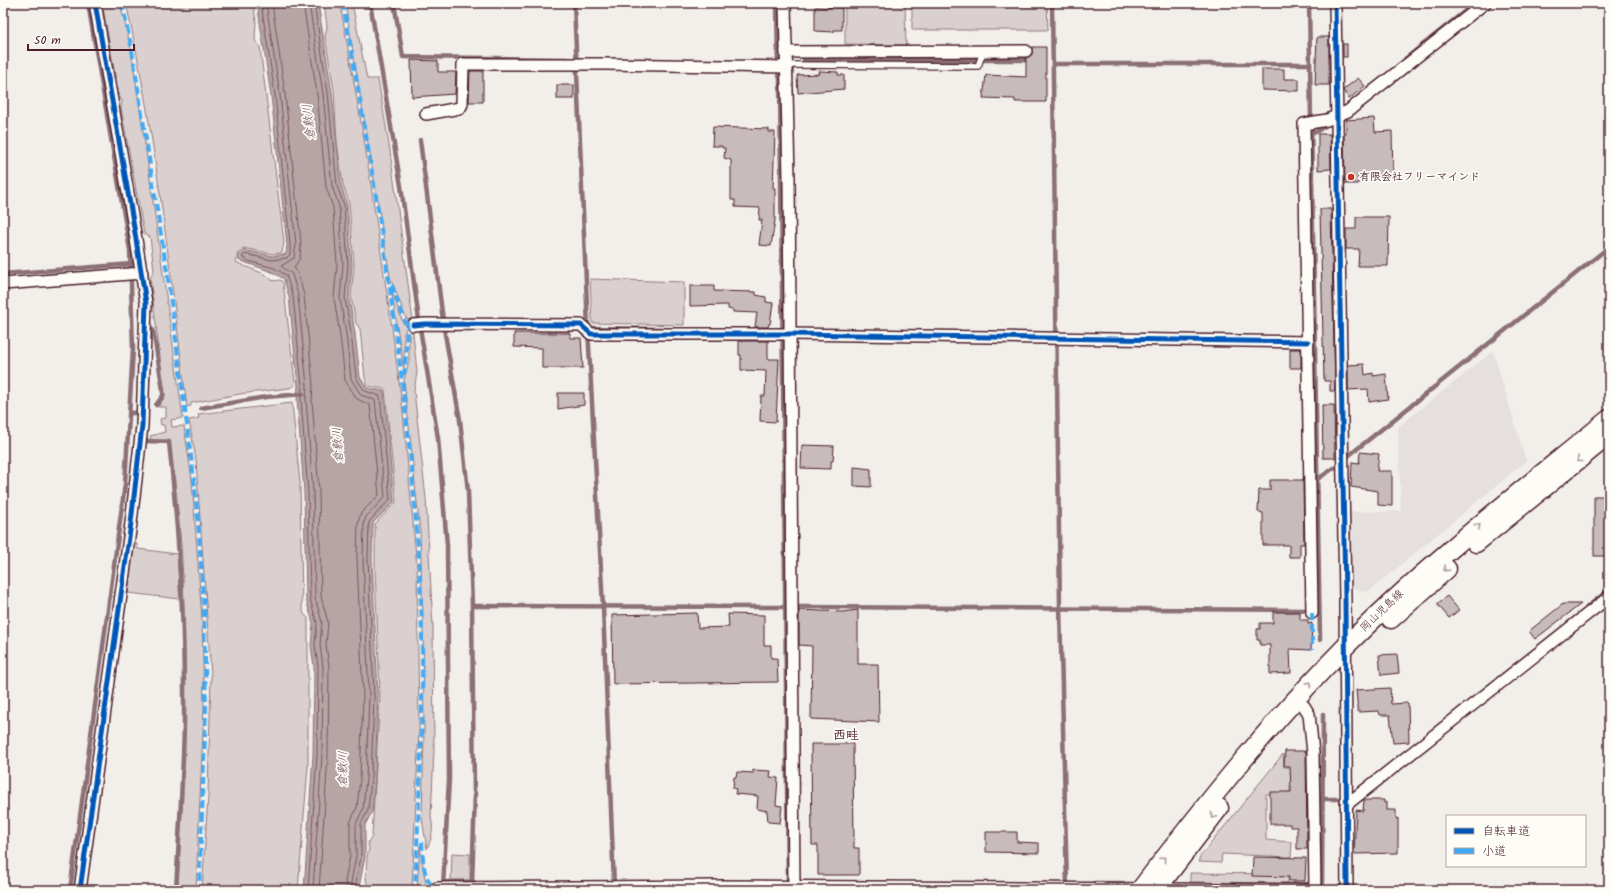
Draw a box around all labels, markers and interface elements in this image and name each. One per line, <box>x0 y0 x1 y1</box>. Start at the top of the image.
scale bar <box>28 26 134 52</box>
text: 50 m <box>34 31 61 50</box>
water label: 倉敷川 <box>297 103 321 141</box>
place label: 有限会社フリーマインド <box>1359 168 1480 186</box>
marker: 有限会社フリーマインド <box>1346 172 1356 182</box>
water label: 倉敷川 <box>327 426 349 464</box>
one-way arrow <box>1576 455 1583 462</box>
one-way arrow <box>1474 523 1481 530</box>
one-way arrow <box>1444 565 1451 572</box>
street label: 岡山児島線 <box>1356 585 1408 637</box>
one-way arrow <box>1304 681 1312 689</box>
district label: 西畦 <box>833 725 859 746</box>
water label: 倉敷川 <box>333 751 353 787</box>
one-way arrow <box>1211 811 1218 818</box>
legend <box>1446 815 1586 867</box>
text: 自転車道 <box>1482 822 1530 841</box>
text: 小道 <box>1482 842 1506 861</box>
one-way arrow <box>1158 856 1166 863</box>

